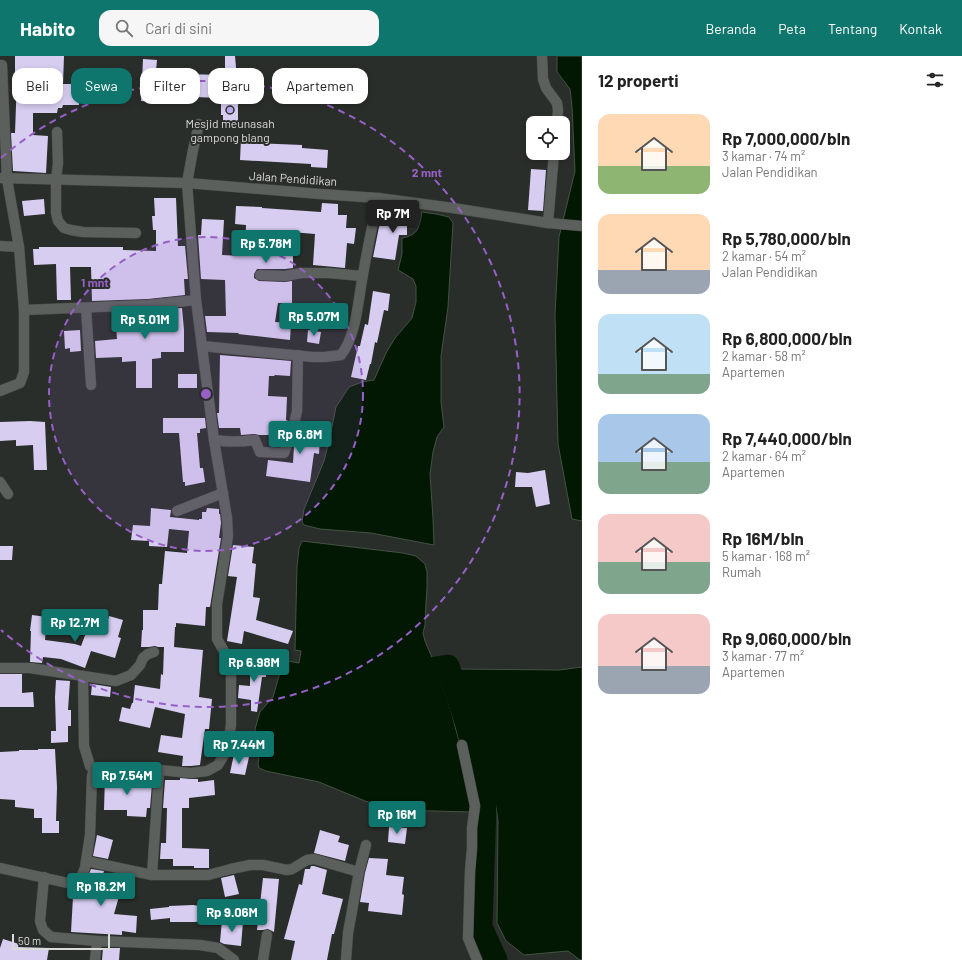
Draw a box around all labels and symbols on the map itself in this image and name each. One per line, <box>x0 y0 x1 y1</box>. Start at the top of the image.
marker: Mesjid meunasah gampong blang <box>225 105 235 115</box>
place label: Mesjid meunasah gampong blang <box>185 116 275 144</box>
text: 2 mnt <box>412 165 443 179</box>
street label: Jalan Pendidikan <box>249 168 338 188</box>
pin: Rp 7M <box>365 200 421 234</box>
pin: Rp 5.78M <box>225 230 307 264</box>
text: 1 mnt <box>81 275 109 289</box>
pin: Rp 5.07M <box>273 303 355 337</box>
pin: Rp 5.01M <box>104 306 186 340</box>
centre of rings <box>199 387 213 401</box>
pin: Rp 6.8M <box>263 421 337 455</box>
pin: Rp 12.7M <box>34 609 116 643</box>
pin: Rp 6.98M <box>213 649 295 683</box>
pin: Rp 7.44M <box>198 731 280 765</box>
pin: Rp 7.54M <box>86 762 168 796</box>
pin: Rp 16M <box>364 801 430 835</box>
pin: Rp 18.2M <box>60 873 142 907</box>
pin: Rp 9.06M <box>191 899 273 933</box>
scale bar <box>12 932 110 951</box>

